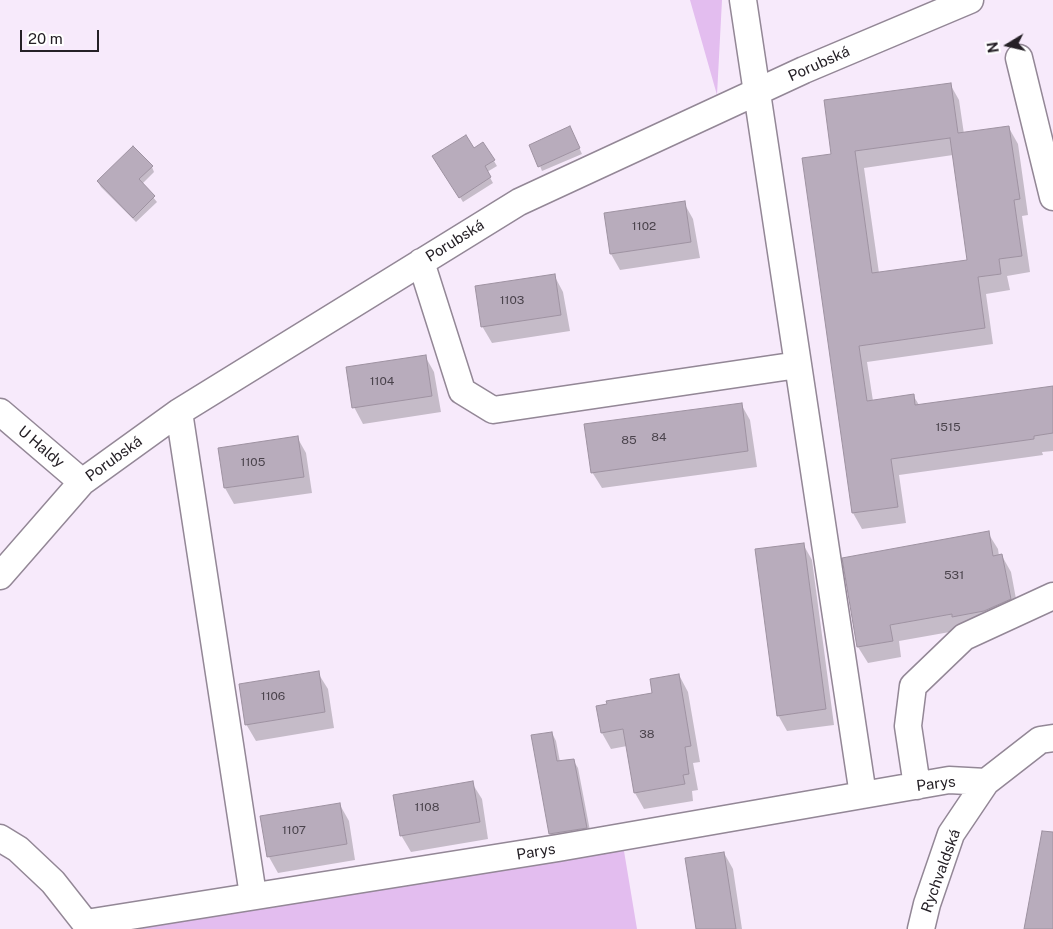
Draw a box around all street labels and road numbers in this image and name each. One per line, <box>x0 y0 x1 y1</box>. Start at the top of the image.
street label: Porubská <box>785 42 853 86</box>
street label: Porubská <box>422 216 488 266</box>
street label: U Haldy <box>14 422 68 472</box>
street label: Porubská <box>82 432 146 486</box>
street label: Parys <box>915 773 957 795</box>
street label: Rychvaldská <box>918 827 964 915</box>
street label: Parys <box>515 840 557 864</box>

